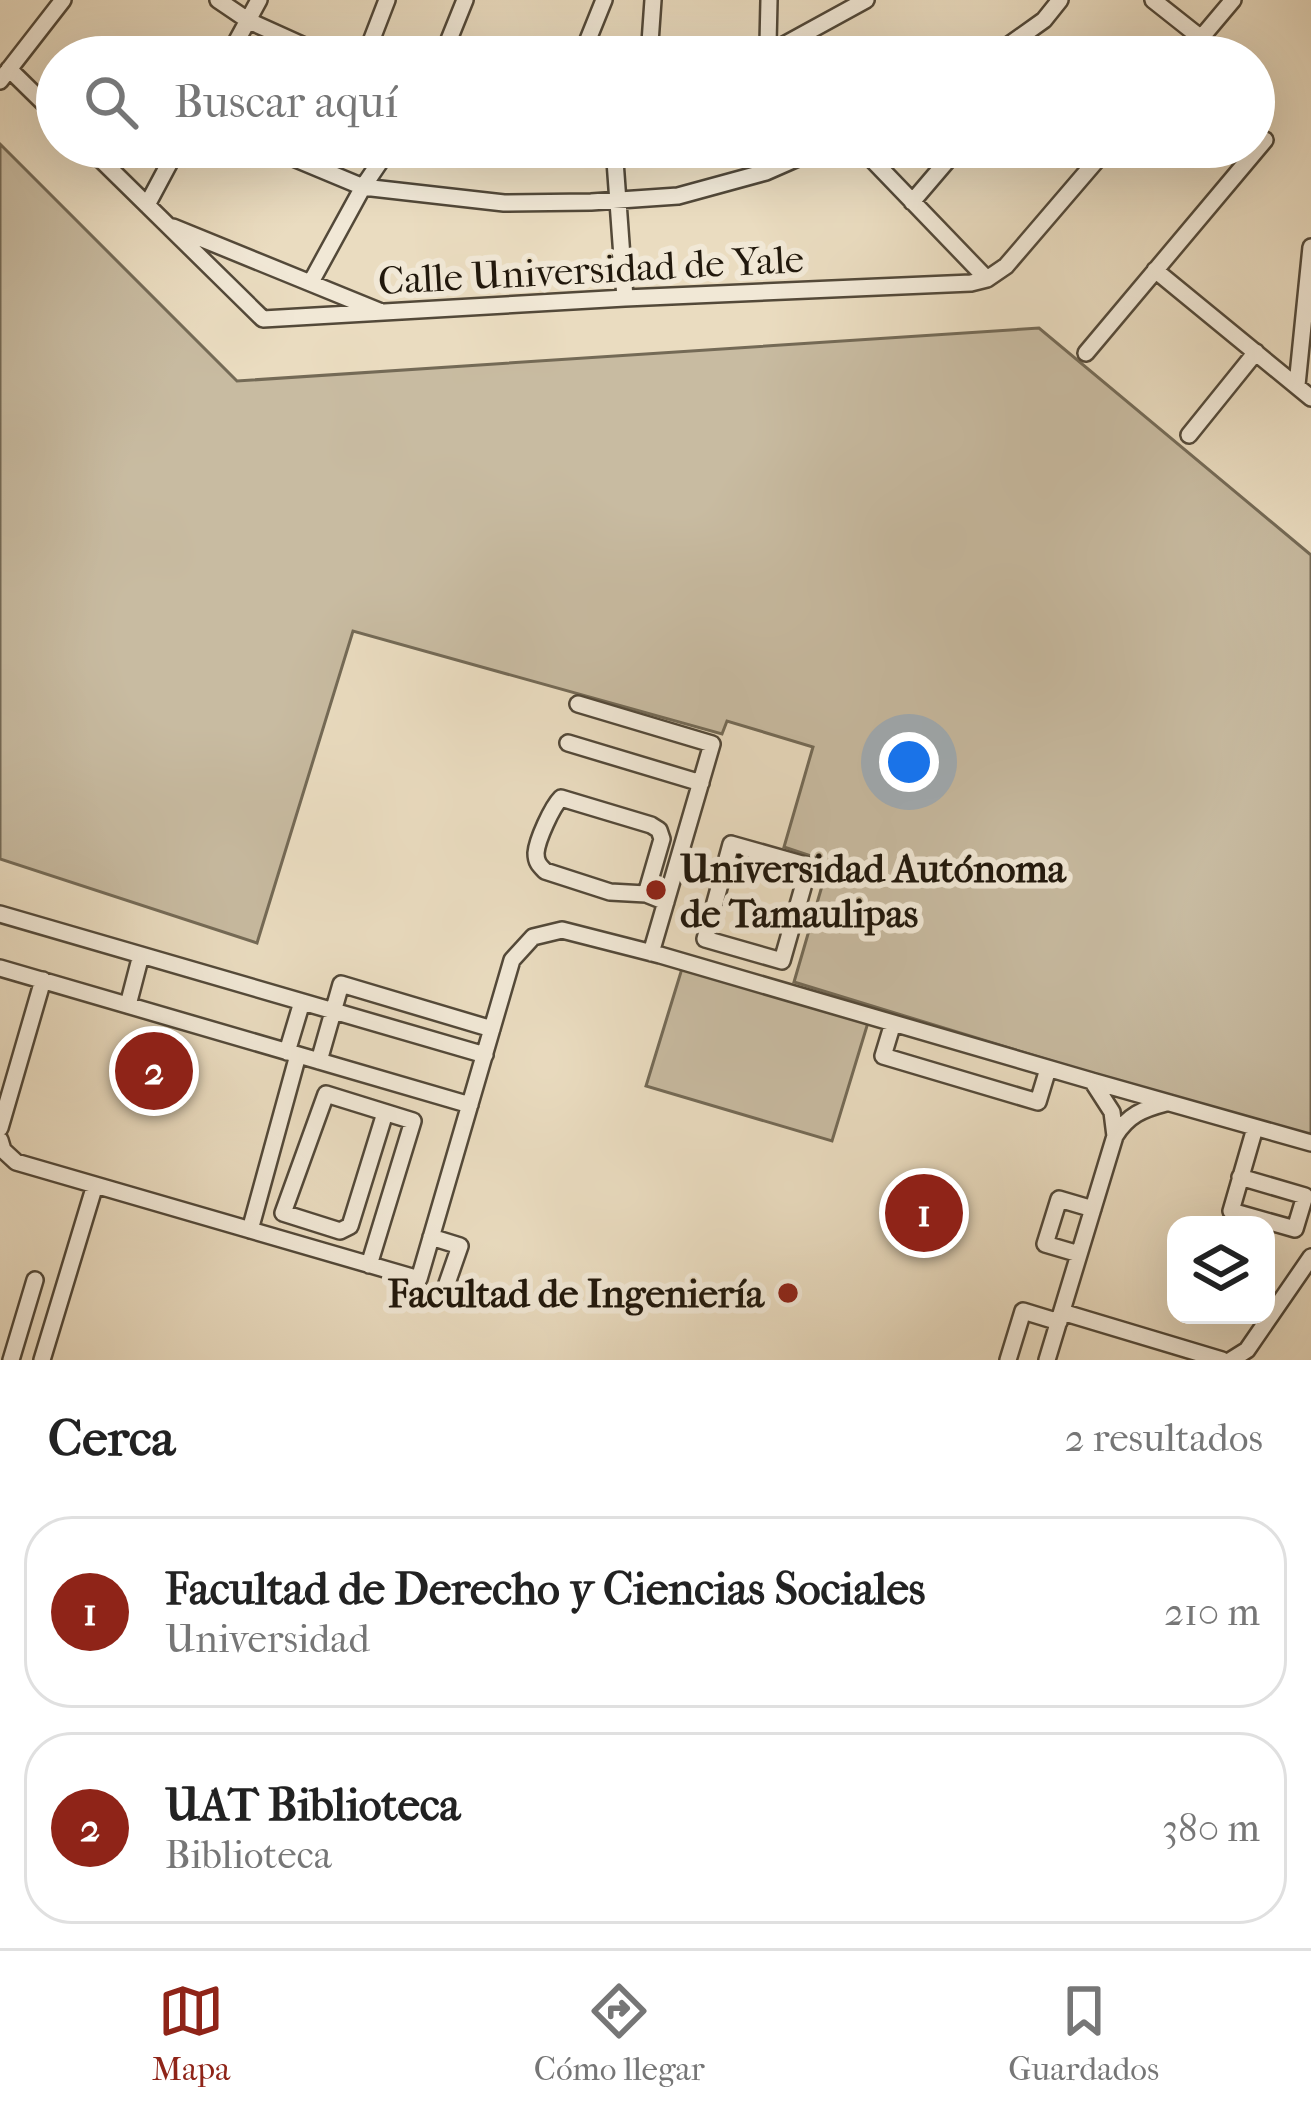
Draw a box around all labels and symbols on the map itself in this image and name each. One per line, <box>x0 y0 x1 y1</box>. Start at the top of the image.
street label: Calle Universidad de Yale <box>377 236 805 304</box>
your location <box>879 732 939 792</box>
place label: Universidad Autónoma de Tamaulipas <box>680 846 1067 937</box>
marker: Universidad Autónoma de Tamaulipas <box>643 877 669 903</box>
pin: 2 <box>115 1026 193 1116</box>
pin: 1 <box>885 1168 963 1258</box>
place label: Facultad de Ingeniería <box>388 1271 765 1317</box>
marker: Facultad de Ingeniería <box>775 1280 801 1306</box>

